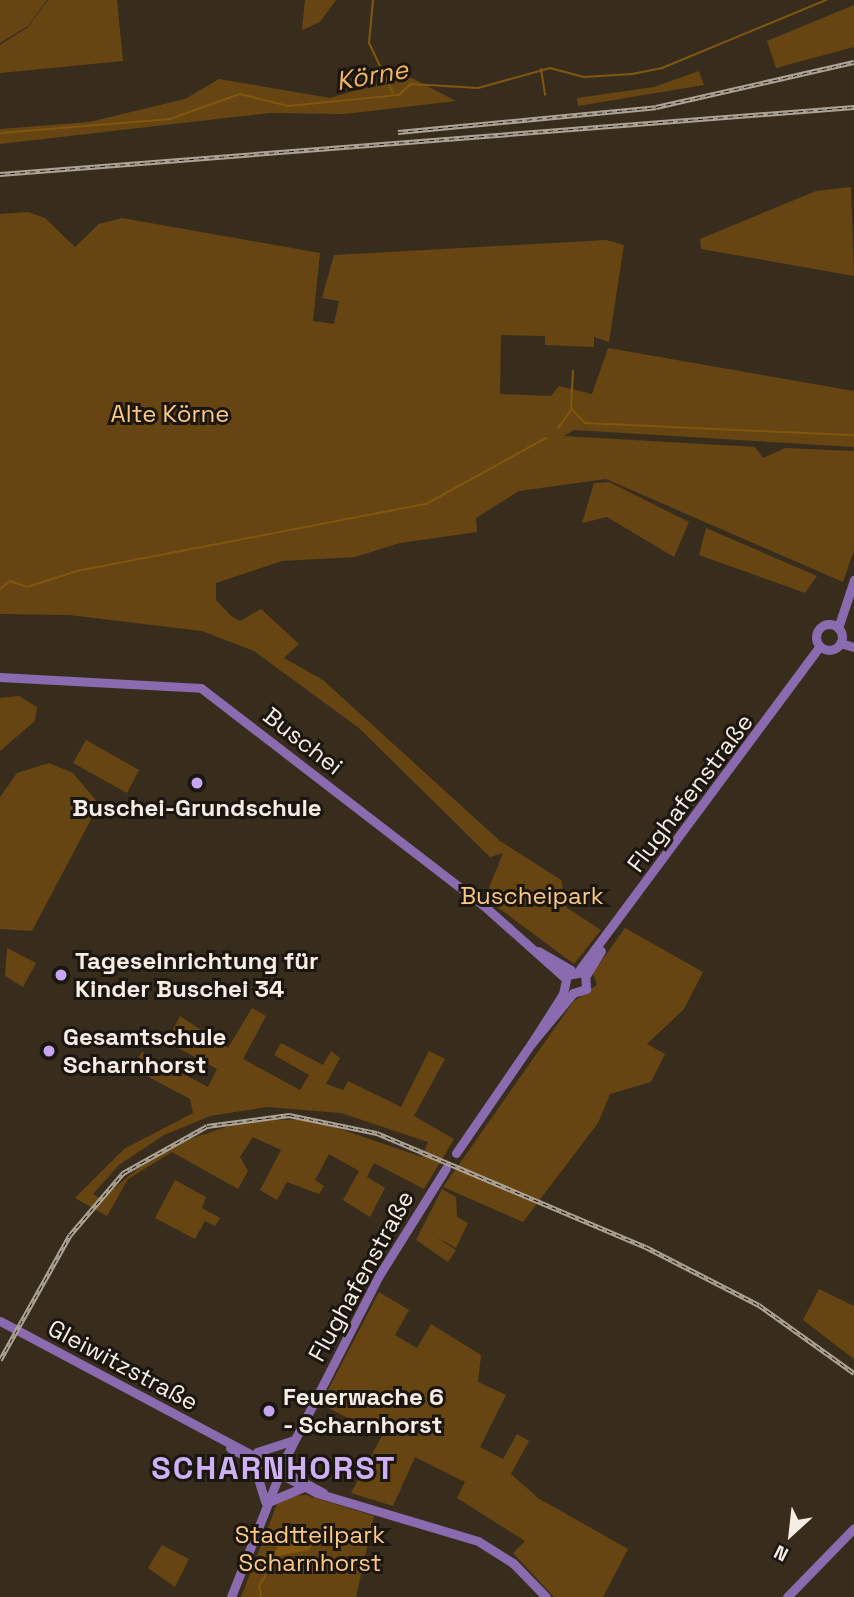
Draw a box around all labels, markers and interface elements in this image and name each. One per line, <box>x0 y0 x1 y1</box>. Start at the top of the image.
water label: Körne <box>334 54 410 98</box>
park label: Alte Körne <box>111 400 229 428</box>
street label: Buschei <box>258 701 348 781</box>
street label: Flughafenstraße <box>621 708 759 878</box>
marker: Buschei-Grundschule <box>189 775 205 791</box>
place label: Buschei-Grundschule <box>72 794 322 822</box>
park label: Buscheipark <box>460 882 604 910</box>
place label: Tageseinrichtung für Kinder Buschei 34 <box>75 947 319 1003</box>
marker: Tageseinrichtung für Kinder Buschei 34 <box>53 967 69 983</box>
place label: Gesamtschule Scharnhorst <box>63 1023 226 1079</box>
marker: Gesamtschule Scharnhorst <box>41 1043 57 1059</box>
street label: Flughafenstraße <box>302 1186 420 1366</box>
street label: Gleiwitzstraße <box>43 1313 203 1417</box>
place label: Feuerwache 6 - Scharnhorst <box>283 1383 444 1439</box>
marker: Feuerwache 6 - Scharnhorst <box>261 1403 277 1419</box>
district label: SCHARNHORST <box>153 1449 395 1487</box>
north arrow <box>756 1499 826 1569</box>
park label: Stadtteilpark Scharnhorst <box>235 1521 385 1577</box>
text: N <box>770 1539 793 1567</box>

